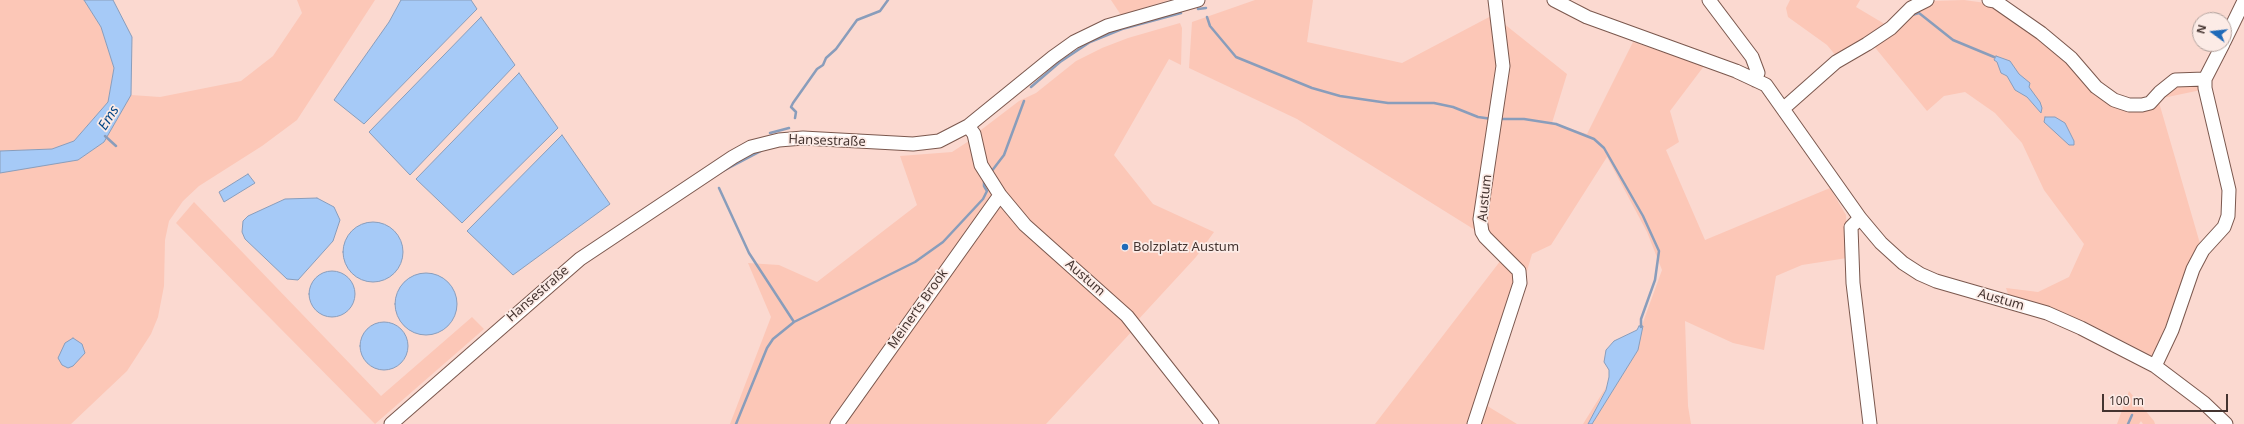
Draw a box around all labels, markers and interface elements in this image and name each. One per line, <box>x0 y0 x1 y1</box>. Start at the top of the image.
north arrow <box>2192 12 2232 52</box>
text: N <box>2192 23 2209 35</box>
water label: Ems <box>95 103 123 133</box>
street label: Hansestraße <box>788 132 866 150</box>
street label: Austum <box>1475 174 1495 222</box>
place label: Bolzplatz Austum <box>1133 239 1239 255</box>
marker: Bolzplatz Austum <box>1120 242 1130 252</box>
street label: Austum <box>1062 257 1108 299</box>
street label: Hansestraße <box>504 263 572 325</box>
street label: Meinerts Brook <box>885 266 951 352</box>
street label: Austum <box>1976 286 2026 314</box>
scale bar <box>2104 386 2230 412</box>
text: 100 m <box>2109 392 2144 409</box>

